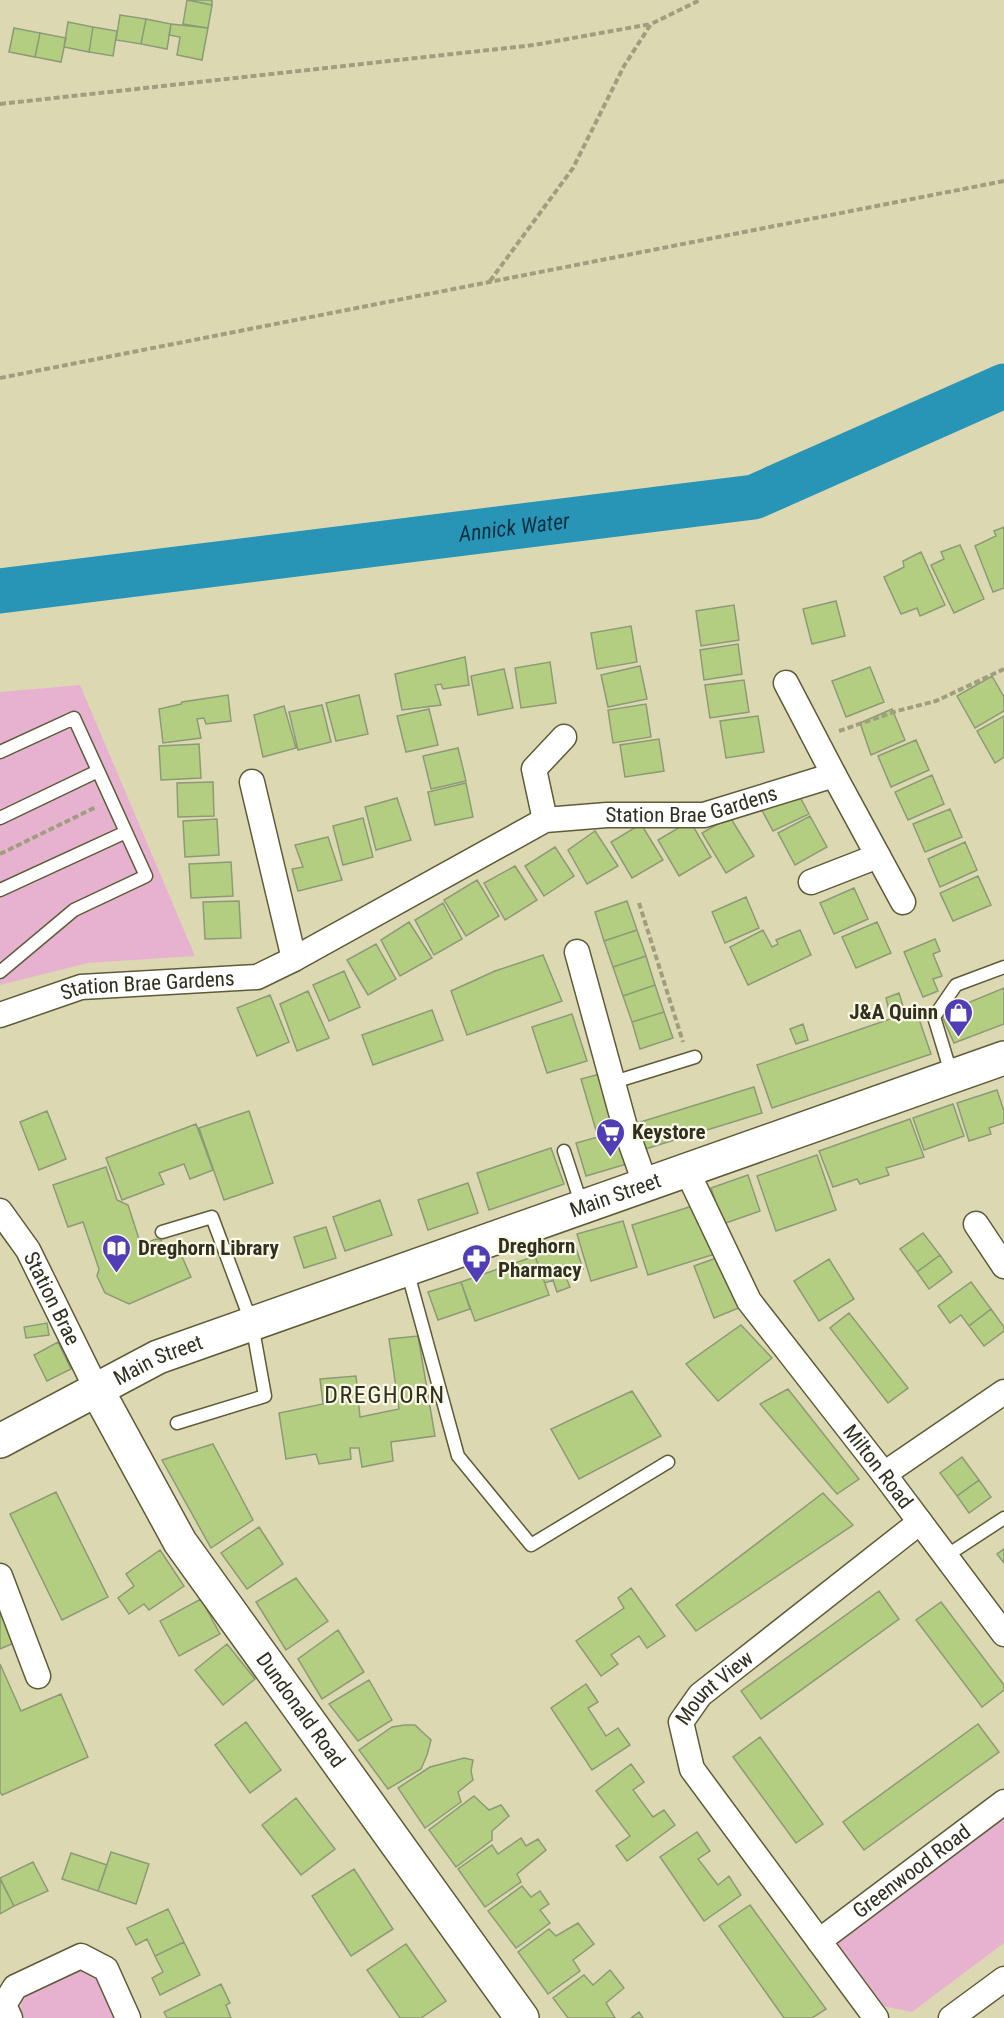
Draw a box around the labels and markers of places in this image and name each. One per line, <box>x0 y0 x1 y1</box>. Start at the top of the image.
shop icon: J&A Quinn <box>943 996 975 1038</box>
place label: J&A Quinn <box>849 1000 938 1024</box>
supermarket icon: Keystore <box>595 1116 627 1158</box>
place label: Keystore <box>632 1120 706 1144</box>
library icon: Dreghorn Library <box>101 1232 133 1274</box>
place label: Dreghorn Pharmacy <box>498 1234 582 1282</box>
place label: Dreghorn Library <box>138 1236 280 1260</box>
pharmacy icon: Dreghorn Pharmacy <box>461 1242 493 1284</box>

